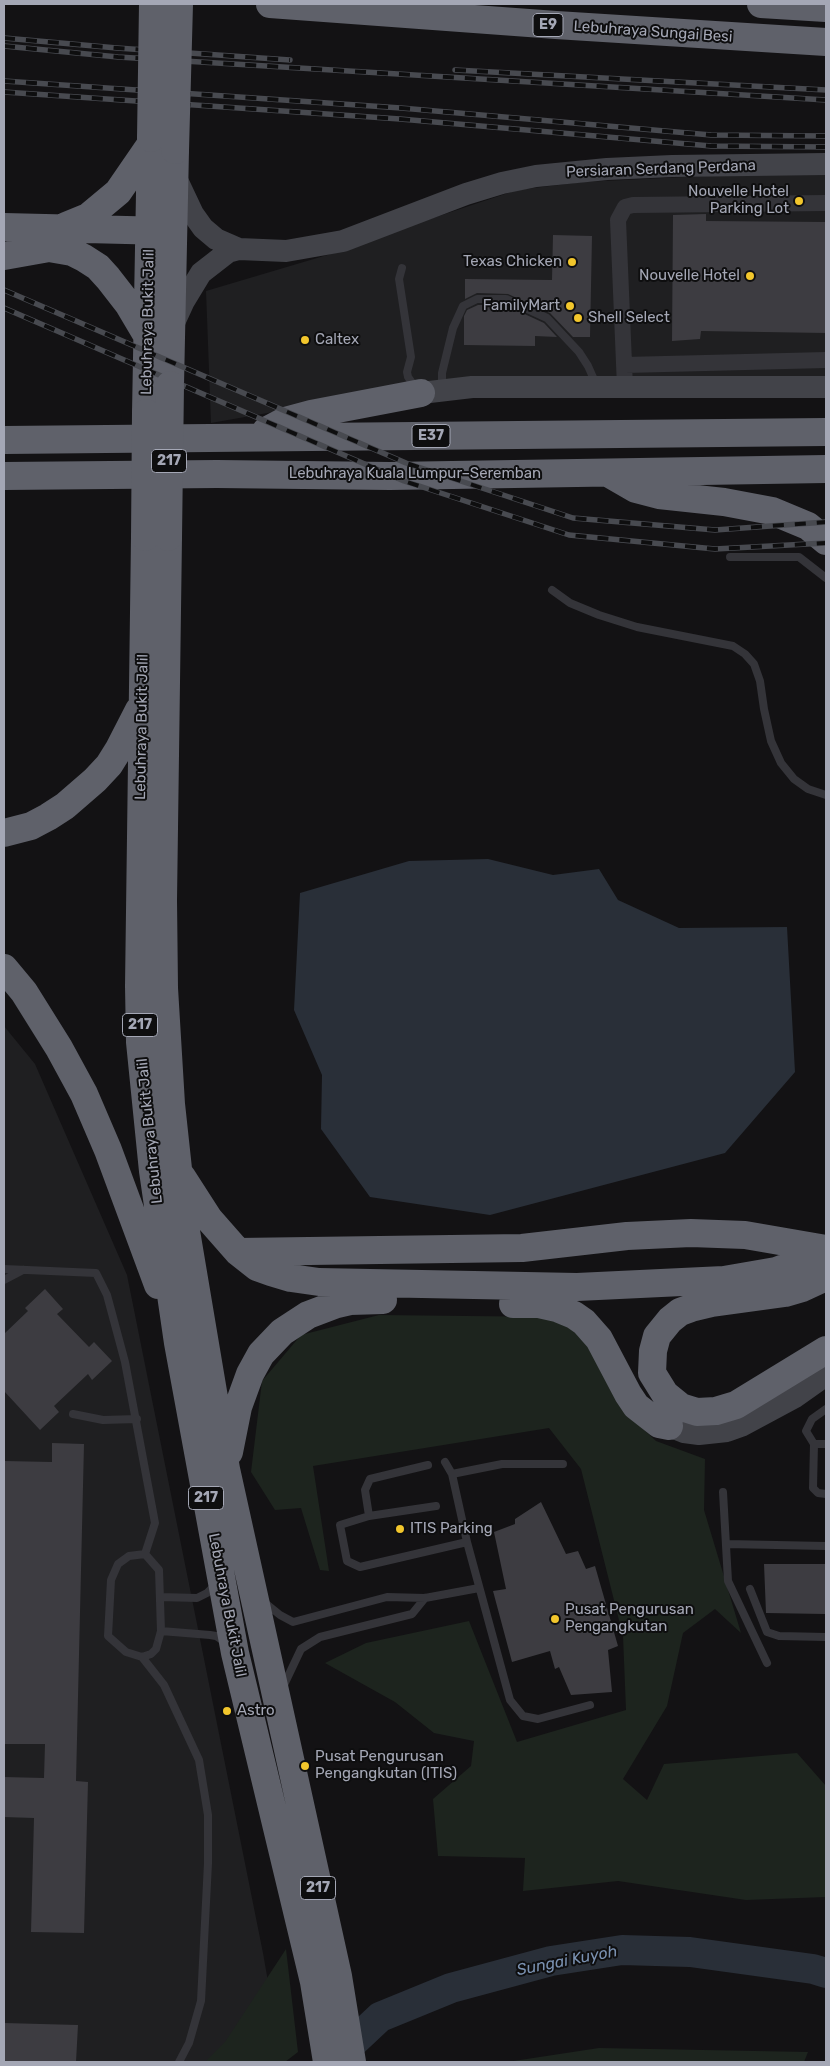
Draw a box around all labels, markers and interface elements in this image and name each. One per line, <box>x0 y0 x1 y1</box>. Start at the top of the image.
road number: E9 <box>533 14 563 36</box>
street label: Lebuhraya Sungai Besi <box>573 17 733 47</box>
street label: Persiaran Serdang Perdana <box>566 157 756 181</box>
place label: Nouvelle Hotel Parking Lot <box>688 183 789 218</box>
marker: Nouvelle Hotel Parking Lot <box>793 195 805 207</box>
street label: Lebuhraya Bukit Jalil <box>138 249 158 395</box>
place label: Texas Chicken <box>463 253 562 271</box>
marker: Texas Chicken <box>566 256 578 268</box>
place label: Nouvelle Hotel <box>639 267 740 285</box>
marker: Nouvelle Hotel <box>744 270 756 282</box>
place label: FamilyMart <box>483 297 560 315</box>
marker: FamilyMart <box>564 300 576 312</box>
place label: Shell Select <box>588 309 670 327</box>
marker: Shell Select <box>572 312 584 324</box>
place label: Caltex <box>315 331 359 349</box>
marker: Caltex <box>299 334 311 346</box>
road number: E37 <box>412 424 450 448</box>
road number: 217 <box>152 450 186 472</box>
street label: Lebuhraya Kuala Lumpur–Seremban <box>289 465 541 483</box>
street label: Lebuhraya Bukit Jalil <box>132 654 152 800</box>
road number: 217 <box>122 1014 158 1036</box>
street label: Lebuhraya Bukit Jalil <box>133 1057 167 1205</box>
road number: 217 <box>188 1486 224 1510</box>
place label: ITIS Parking <box>410 1520 493 1538</box>
marker: ITIS Parking <box>394 1523 406 1535</box>
street label: Lebuhraya Bukit Jalil <box>204 1532 250 1678</box>
place label: Pusat Pengurusan Pengangkutan <box>565 1601 694 1636</box>
marker: Pusat Pengurusan Pengangkutan <box>549 1613 561 1625</box>
place label: Astro <box>237 1702 275 1720</box>
marker: Astro <box>221 1705 233 1717</box>
place label: Pusat Pengurusan Pengangkutan (ITIS) <box>315 1748 457 1783</box>
marker: Pusat Pengurusan Pengangkutan (ITIS) <box>299 1760 311 1772</box>
road number: 217 <box>300 1876 336 1900</box>
water label: Sungai Kuyoh <box>515 1942 619 1980</box>

